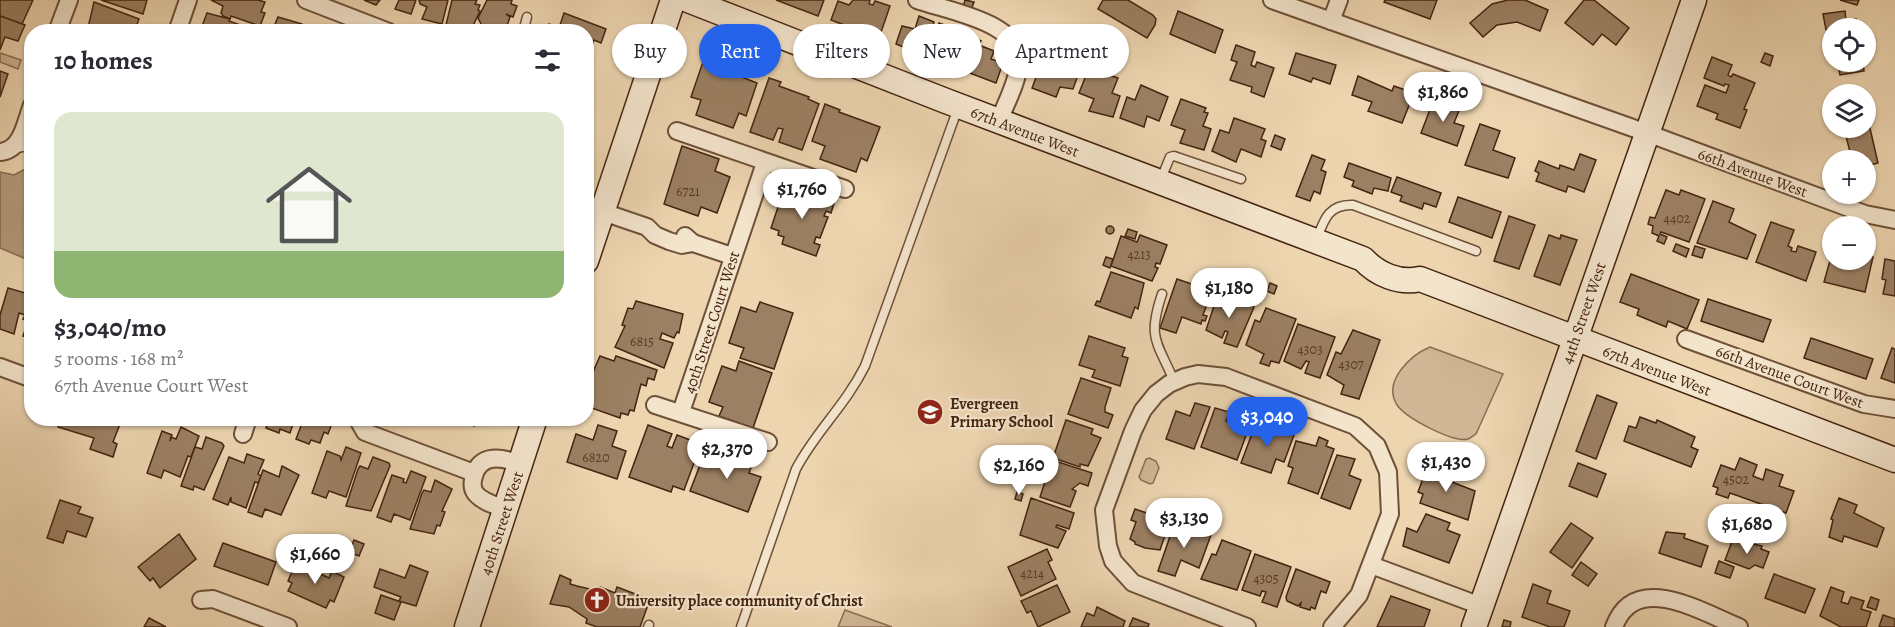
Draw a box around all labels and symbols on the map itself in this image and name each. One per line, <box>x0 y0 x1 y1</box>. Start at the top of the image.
pin: $1,860 <box>1394 72 1492 123</box>
street label: 67th Avenue West <box>967 101 1082 163</box>
street label: 66th Avenue West <box>1695 143 1811 203</box>
pin: $1,760 <box>753 169 851 220</box>
house number: 6721 <box>676 182 700 201</box>
house number: 4402 <box>1664 209 1691 228</box>
house number: 4213 <box>1127 245 1151 264</box>
street label: 40th Street Court West <box>679 248 745 396</box>
street label: 44th Street West <box>1556 259 1612 367</box>
pin: $1,180 <box>1180 268 1278 319</box>
house number: 6815 <box>630 332 654 351</box>
house number: 4303 <box>1297 340 1323 359</box>
street label: 67th Avenue West <box>1599 340 1714 402</box>
street label: 66th Avenue Court West <box>1713 340 1867 414</box>
house number: 4307 <box>1338 355 1364 374</box>
place label: Evergreen Primary School <box>950 393 1054 433</box>
school or university icon: Evergreen Primary School <box>915 397 945 427</box>
pin: $3,040 <box>1218 397 1316 448</box>
pin: $2,370 <box>678 429 776 480</box>
pin: $1,430 <box>1397 442 1495 493</box>
pin: $2,160 <box>970 445 1068 496</box>
house number: 6820 <box>582 448 610 467</box>
street label: 40th Street West <box>475 469 529 578</box>
house number: 4502 <box>1723 470 1750 489</box>
pin: $3,130 <box>1135 498 1233 549</box>
pin: $1,680 <box>1698 504 1796 555</box>
pin: $1,660 <box>266 534 364 585</box>
house number: 4214 <box>1020 564 1044 583</box>
house number: 4305 <box>1253 569 1279 588</box>
church icon: University place community of Christ <box>582 585 612 615</box>
place label: University place community of Christ <box>616 590 864 612</box>

